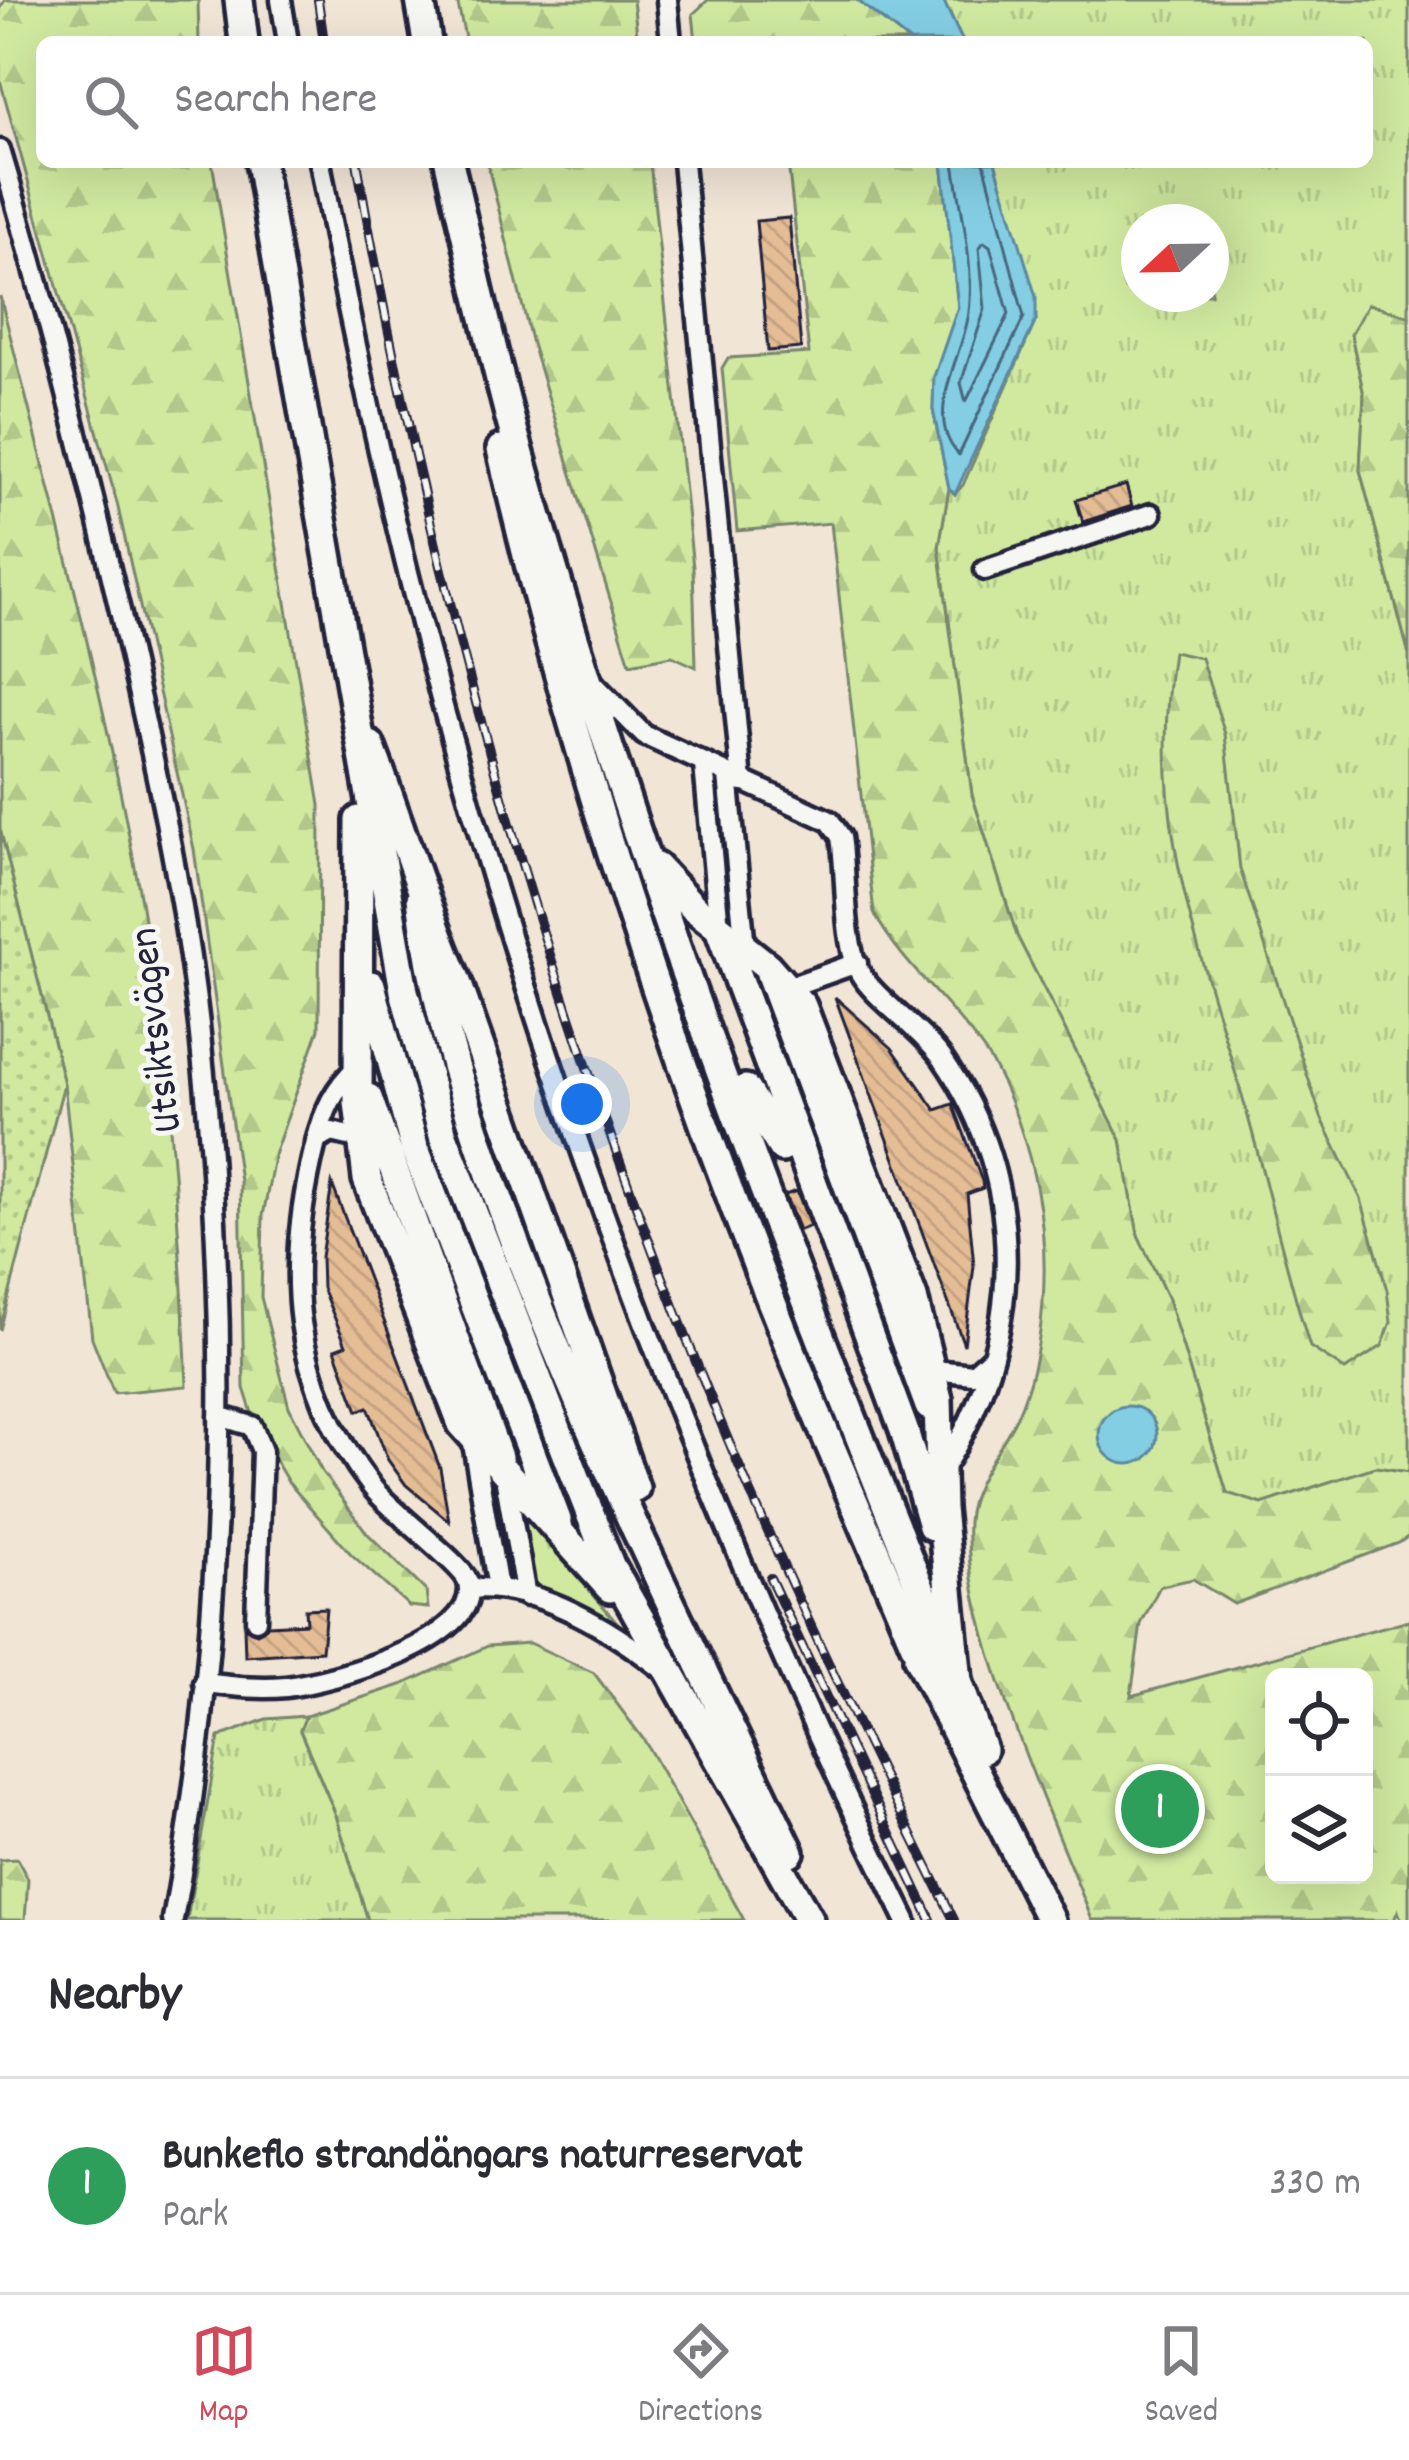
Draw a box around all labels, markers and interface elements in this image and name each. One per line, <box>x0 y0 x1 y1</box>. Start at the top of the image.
search box <box>36 36 1373 168</box>
icon: search <box>78 69 144 135</box>
text: Search here <box>174 70 377 134</box>
north arrow <box>1121 204 1229 312</box>
street label: Utsiktsvägen <box>117 924 201 1136</box>
your location <box>552 1074 612 1134</box>
map controls <box>1265 1668 1373 1884</box>
button: locate <box>1265 1668 1373 1776</box>
pin: 1 <box>1121 1764 1199 1854</box>
button: layers <box>1265 1776 1373 1884</box>
text: Nearby <box>48 1962 181 2034</box>
text: Bunkeflo strandängars naturreservat <box>162 2126 803 2190</box>
text: 1 <box>83 2158 91 2213</box>
text: 330 m <box>1269 2158 1361 2213</box>
text: Park <box>162 2190 228 2245</box>
tab: Map <box>191 2318 257 2437</box>
tab: Directions <box>638 2318 763 2437</box>
tab: Saved <box>1145 2318 1218 2437</box>

